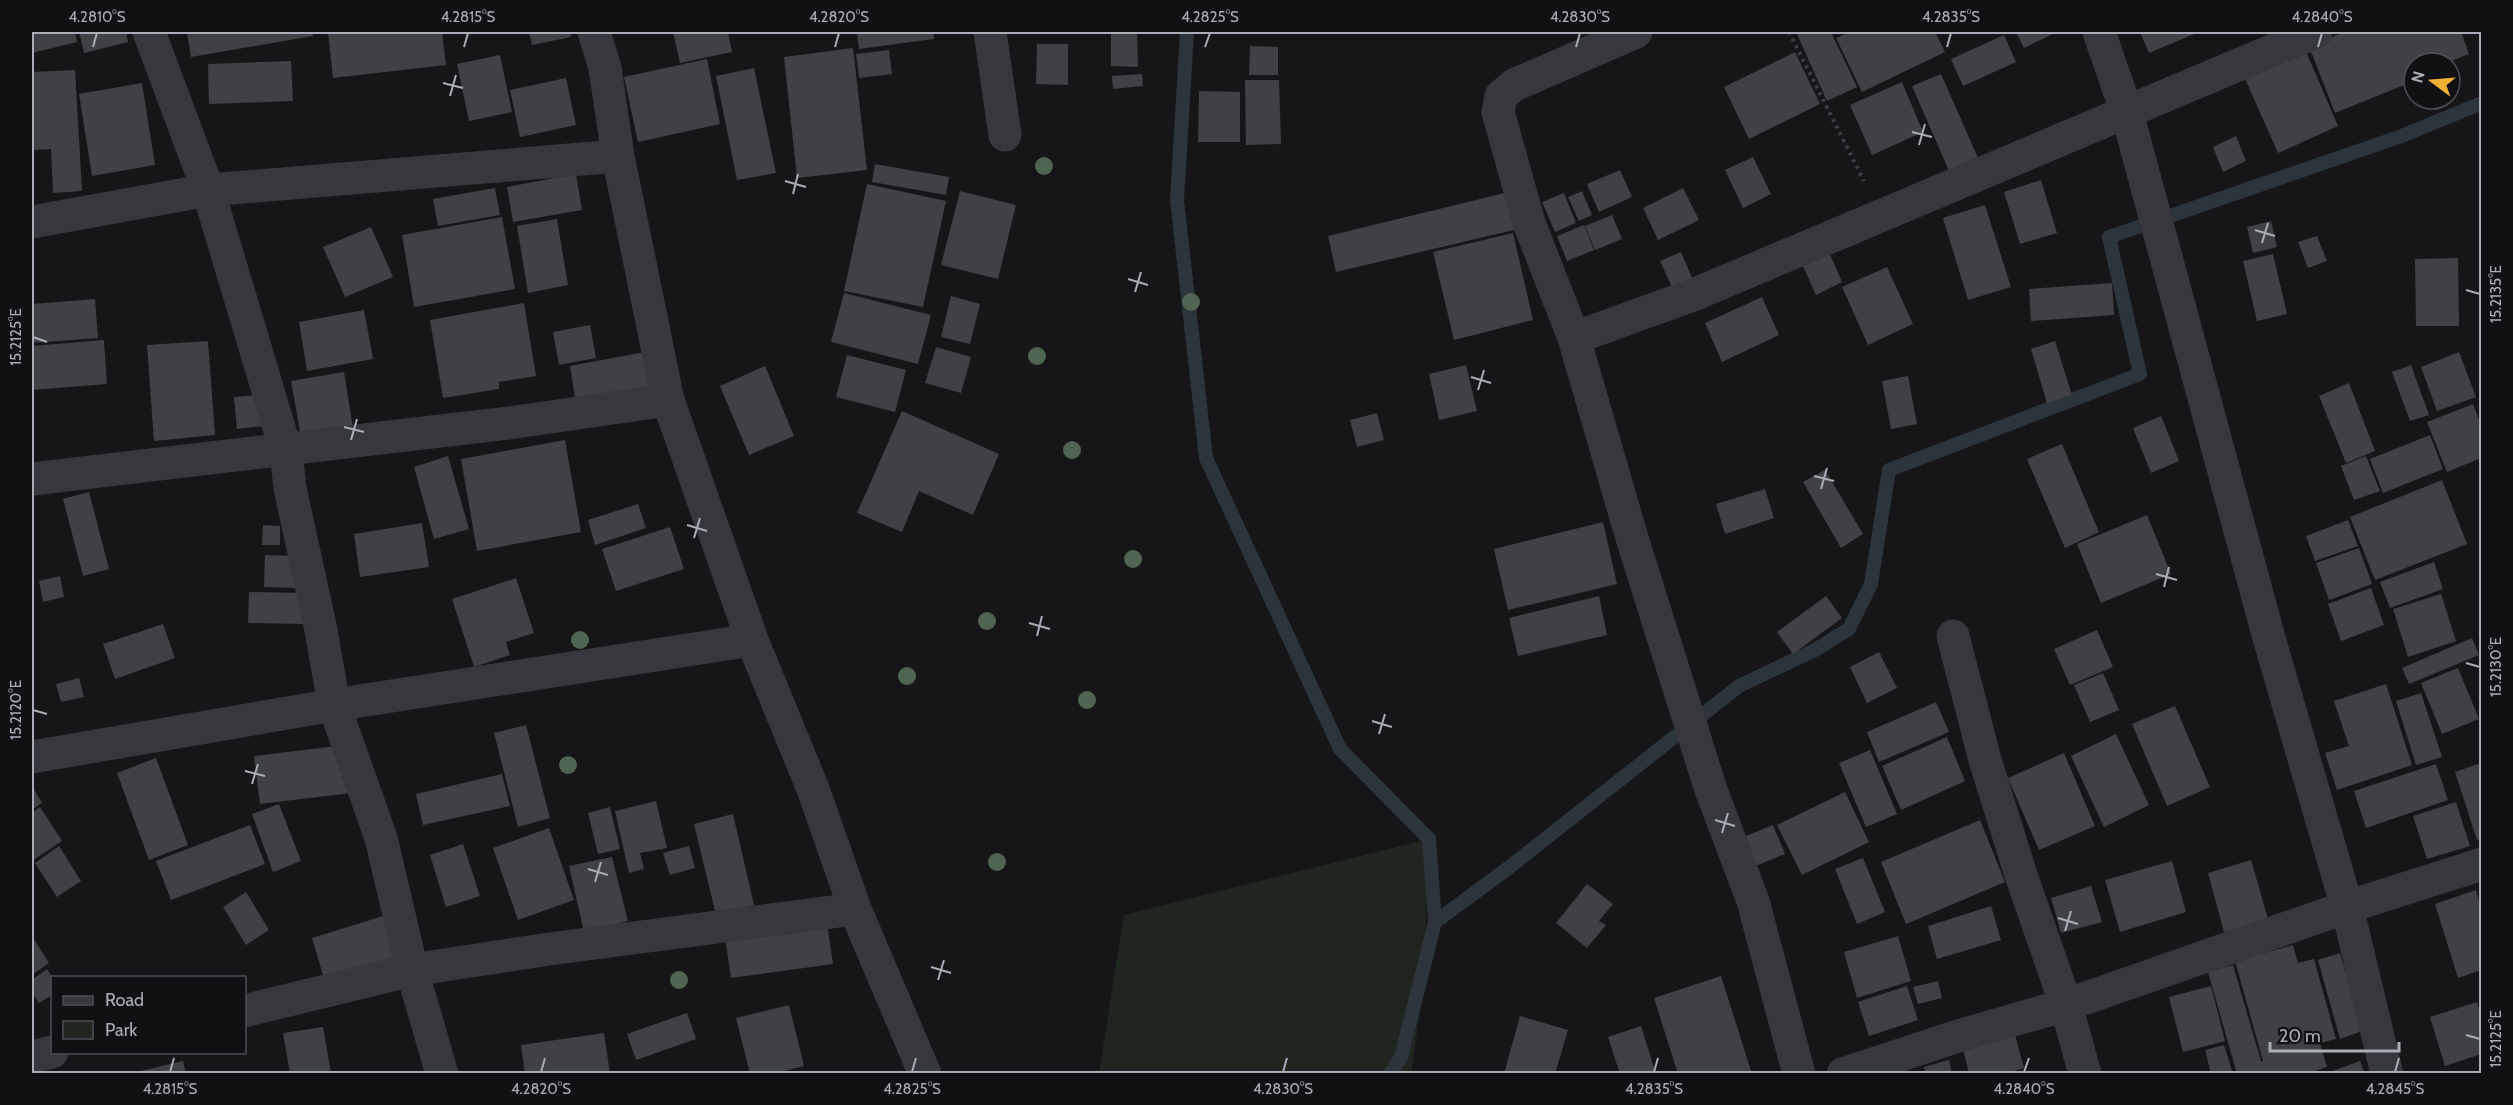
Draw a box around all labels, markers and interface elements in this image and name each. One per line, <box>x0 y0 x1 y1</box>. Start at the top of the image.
text: 4.2810°S <box>69 8 126 26</box>
text: 4.2815°S <box>441 8 496 26</box>
text: 4.2820°S <box>809 8 869 26</box>
text: 4.2825°S <box>1181 8 1239 26</box>
text: 4.2830°S <box>1550 8 1610 26</box>
text: 4.2835°S <box>1922 8 1980 26</box>
text: 4.2840°S <box>2292 8 2353 26</box>
north arrow <box>2402 51 2462 111</box>
text: N <box>2407 69 2429 85</box>
text: 15.2135°E <box>2487 265 2505 323</box>
text: 15.2125°E <box>7 308 25 366</box>
text: 15.2130°E <box>2487 637 2505 697</box>
text: 15.2120°E <box>7 680 25 740</box>
legend <box>51 976 246 1054</box>
text: Road <box>105 989 144 1011</box>
text: 15.2125°E <box>2487 1010 2505 1068</box>
scale bar <box>2270 1015 2399 1053</box>
text: Park <box>105 1019 138 1041</box>
text: 20 m <box>2279 1025 2321 1047</box>
text: 4.2815°S <box>143 1080 198 1098</box>
text: 4.2820°S <box>511 1080 571 1098</box>
text: 4.2825°S <box>883 1080 941 1098</box>
text: 4.2830°S <box>1253 1080 1313 1098</box>
text: 4.2835°S <box>1625 1080 1683 1098</box>
text: 4.2840°S <box>1994 1080 2055 1098</box>
text: 4.2845°S <box>2366 1080 2424 1098</box>

